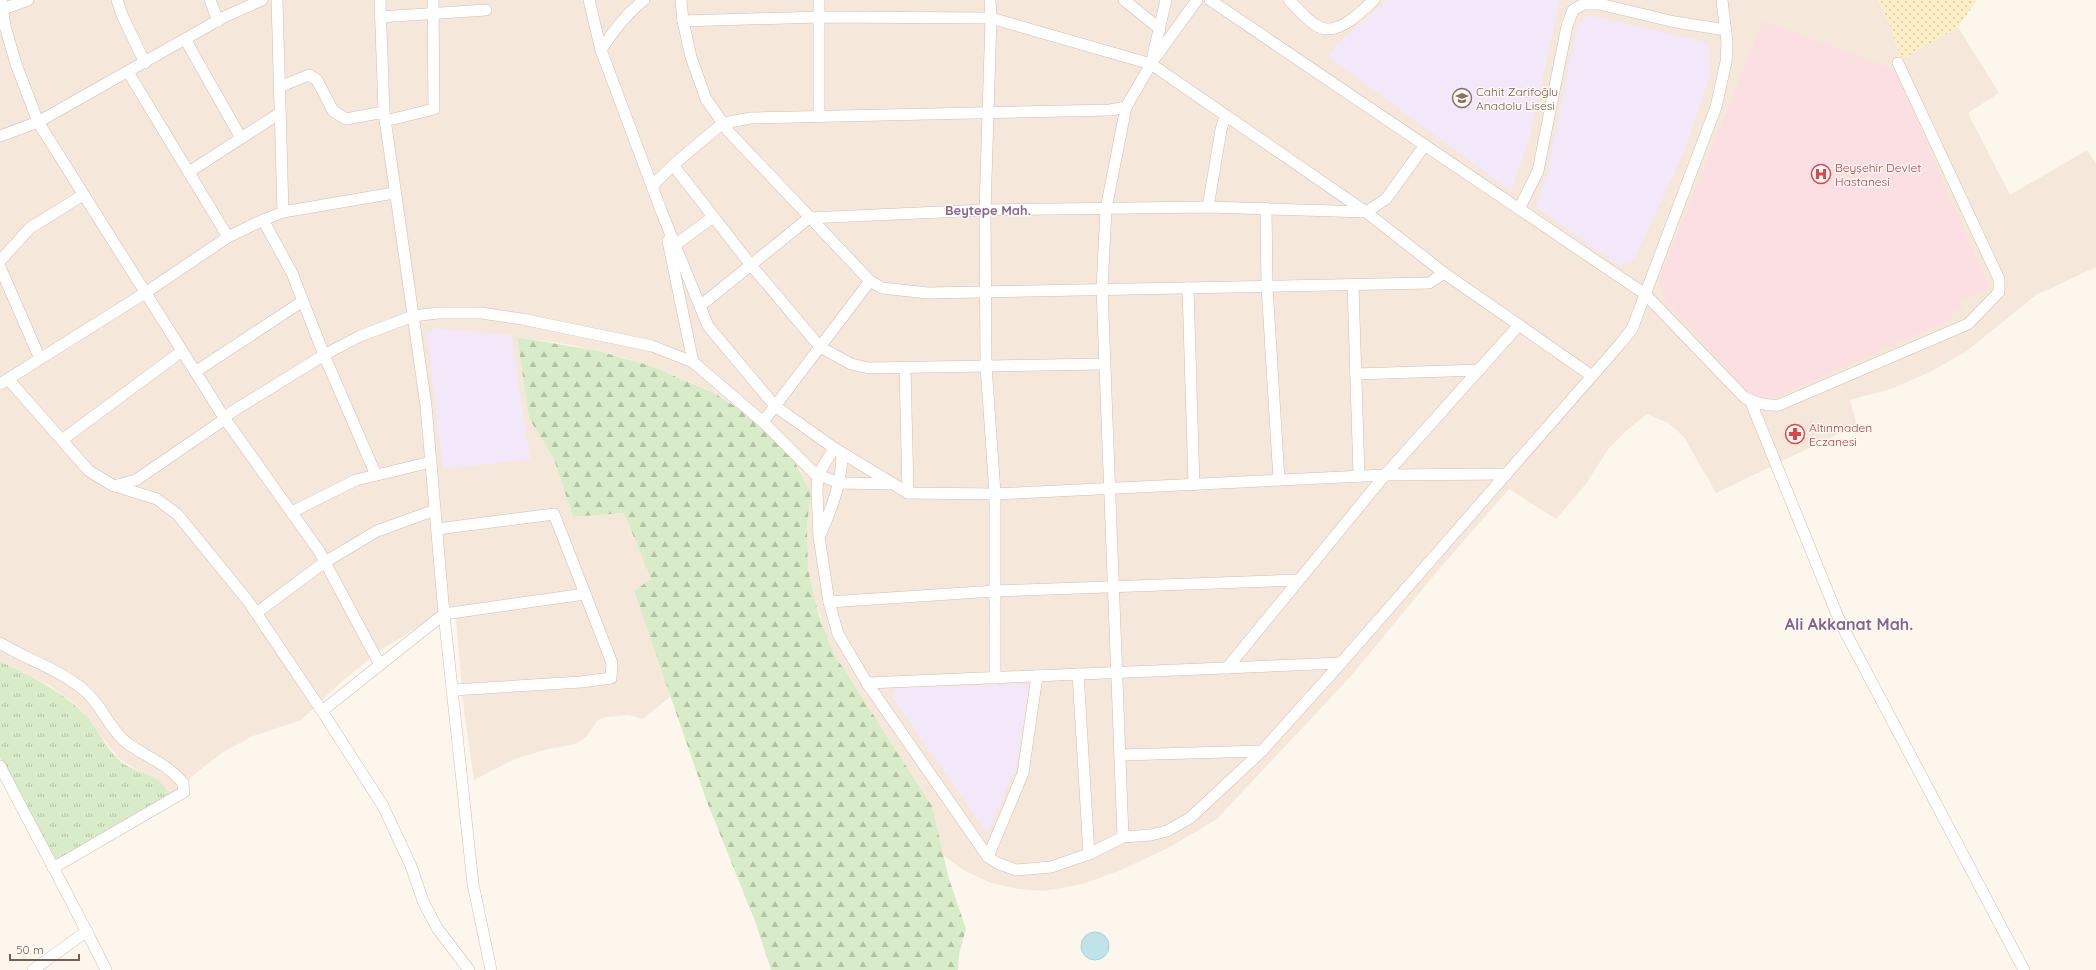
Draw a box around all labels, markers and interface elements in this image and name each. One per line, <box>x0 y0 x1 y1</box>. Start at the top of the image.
place label: Cahit Zarifoğlu Anadolu Lisesi <box>1476 84 1558 113</box>
school or university icon: Cahit Zarifoğlu Anadolu Lisesi <box>1451 87 1473 109</box>
place label: Beyşehir Devlet Hastanesi <box>1835 160 1921 189</box>
hospital icon: Beyşehir Devlet Hastanesi <box>1810 163 1832 185</box>
district label: Beytepe Mah. <box>945 202 1031 218</box>
place label: Altınmaden Eczanesi <box>1809 420 1872 449</box>
pharmacy icon: Altınmaden Eczanesi <box>1784 423 1806 445</box>
district label: Ali Akkanat Mah. <box>1785 614 1913 634</box>
scale bar <box>10 936 79 962</box>
text: 50 m <box>16 942 44 957</box>

